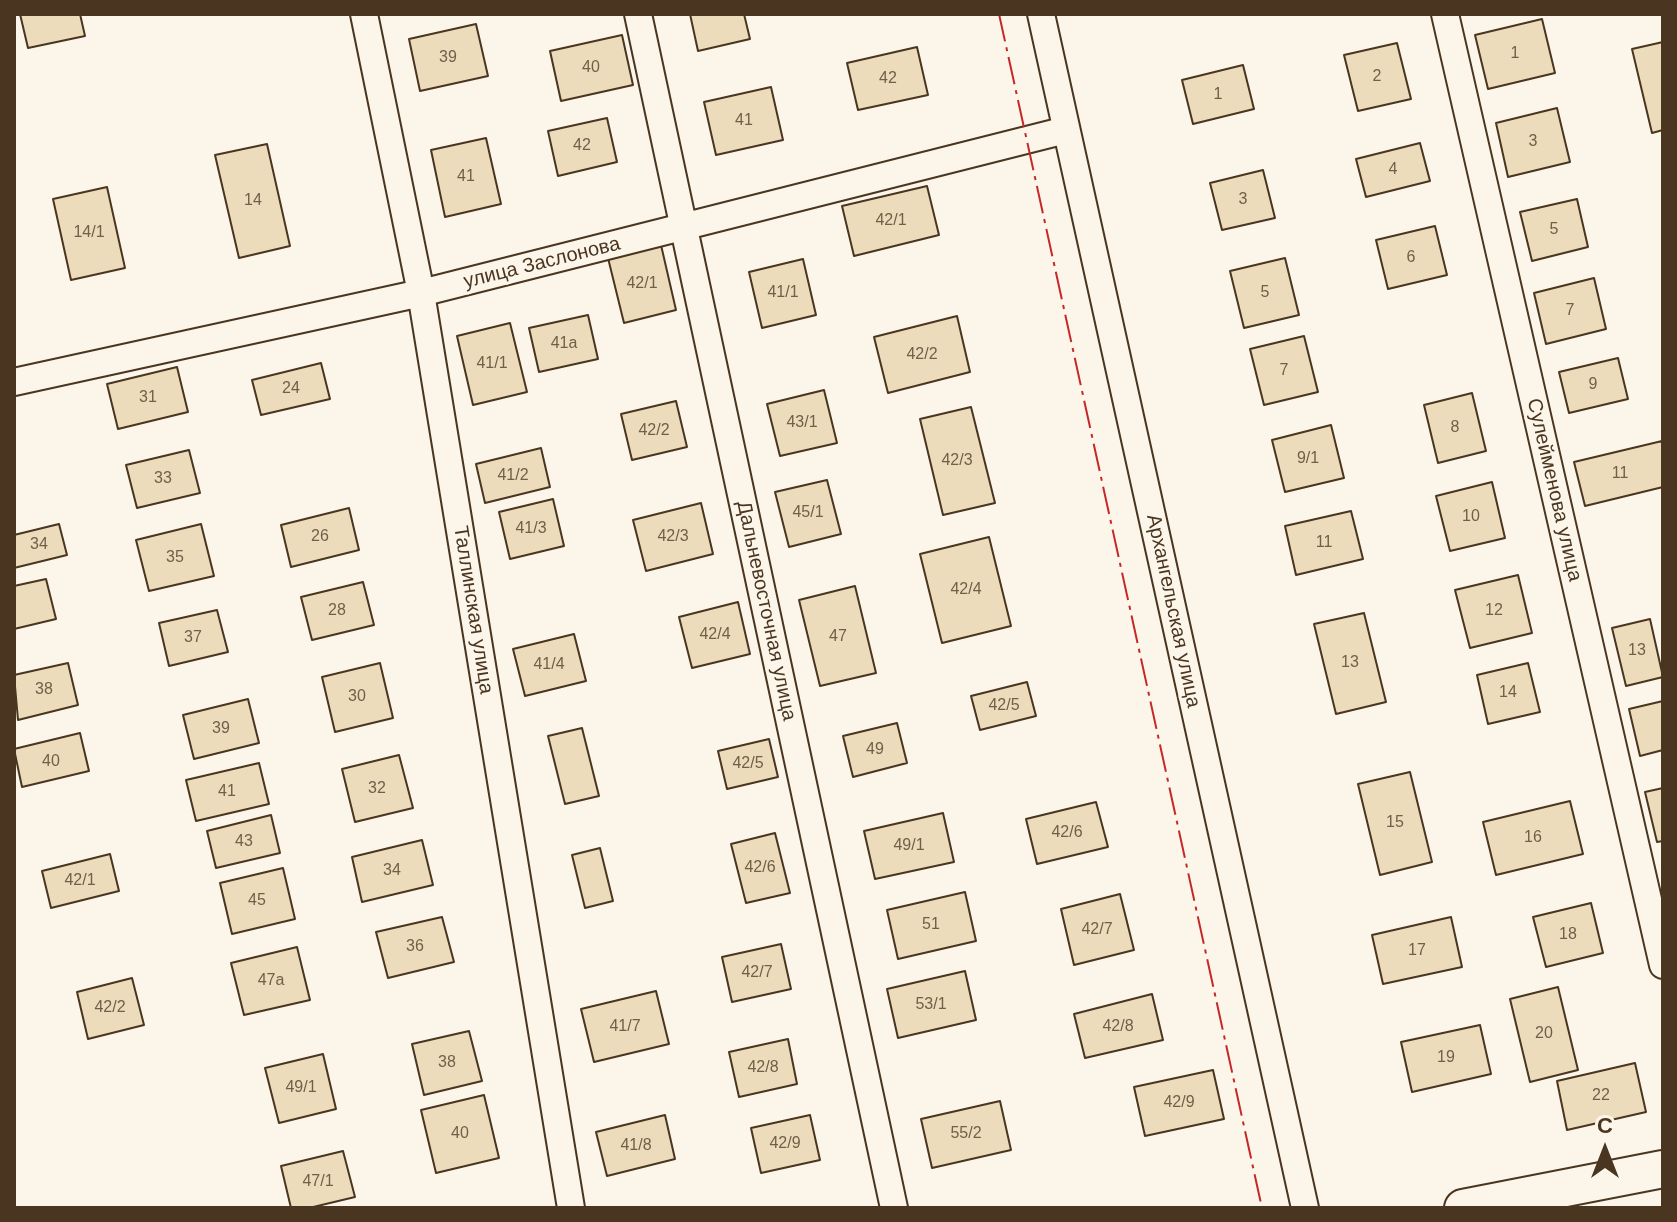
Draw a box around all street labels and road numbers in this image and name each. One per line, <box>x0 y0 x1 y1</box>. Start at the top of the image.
street label: улица Заслонова <box>461 232 623 294</box>
street label: Сулейменова улица <box>1521 396 1587 584</box>
street label: Дальневосточная улица <box>731 499 801 723</box>
street label: Архангельская улица <box>1141 512 1205 710</box>
street label: Таллинская улица <box>448 524 498 696</box>

